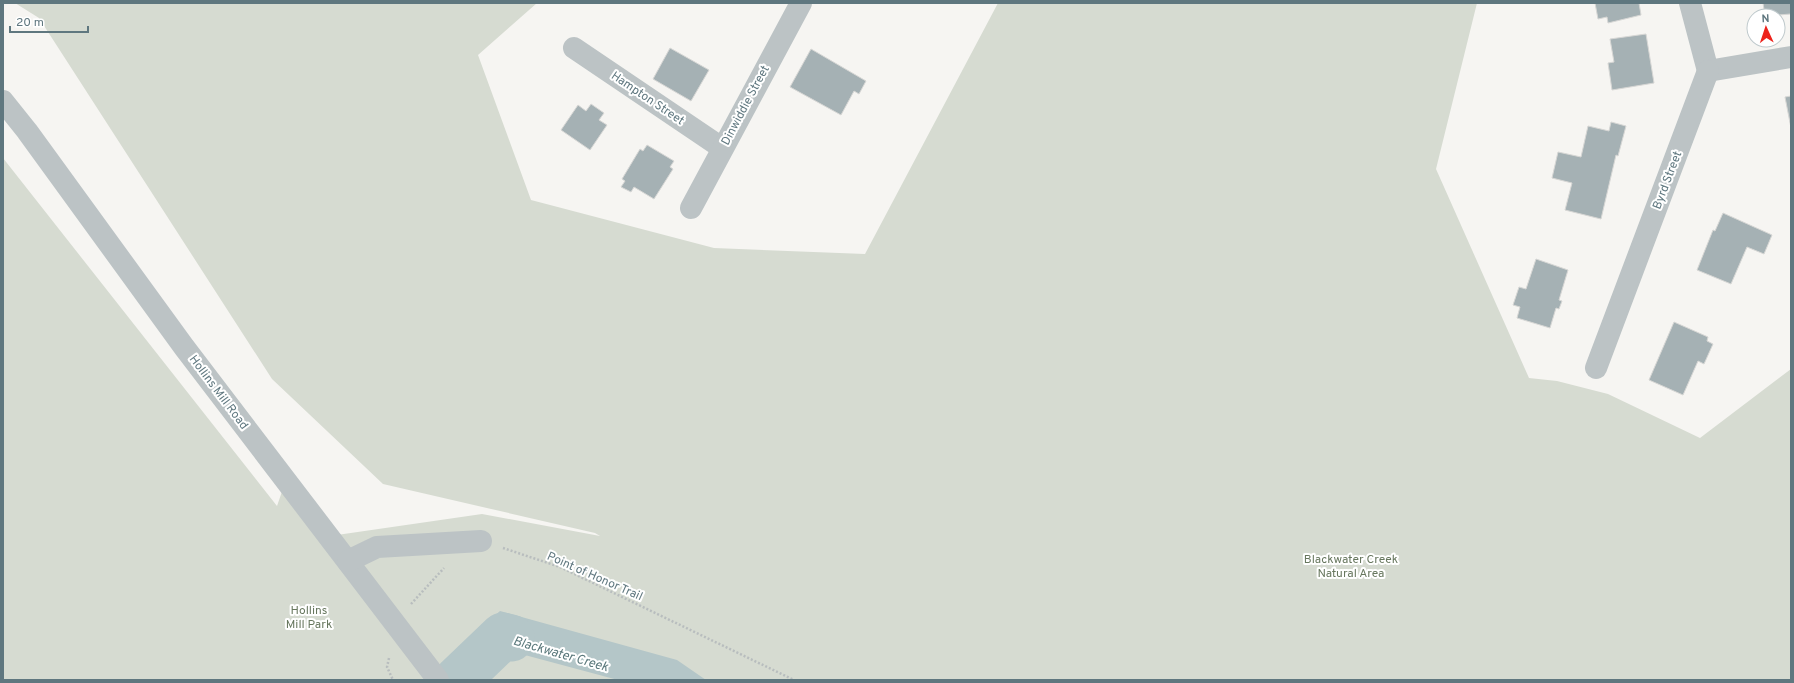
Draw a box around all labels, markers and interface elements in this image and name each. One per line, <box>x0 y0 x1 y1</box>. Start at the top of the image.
scale bar <box>10 8 88 34</box>
north arrow <box>1746 8 1786 48</box>
text: N <box>1761 12 1770 26</box>
text: 20 m <box>16 15 44 31</box>
street label: Dinwiddie Street <box>718 63 774 148</box>
street label: Hampton Street <box>608 68 687 129</box>
street label: Byrd Street <box>1650 149 1686 212</box>
street label: Hollins Mill Road <box>185 352 251 433</box>
street label: Point of Honor Trail <box>544 549 645 605</box>
park label: Blackwater Creek Natural Area <box>1304 552 1398 582</box>
park label: Hollins Mill Park <box>286 603 332 633</box>
water label: Blackwater Creek <box>511 634 610 676</box>

